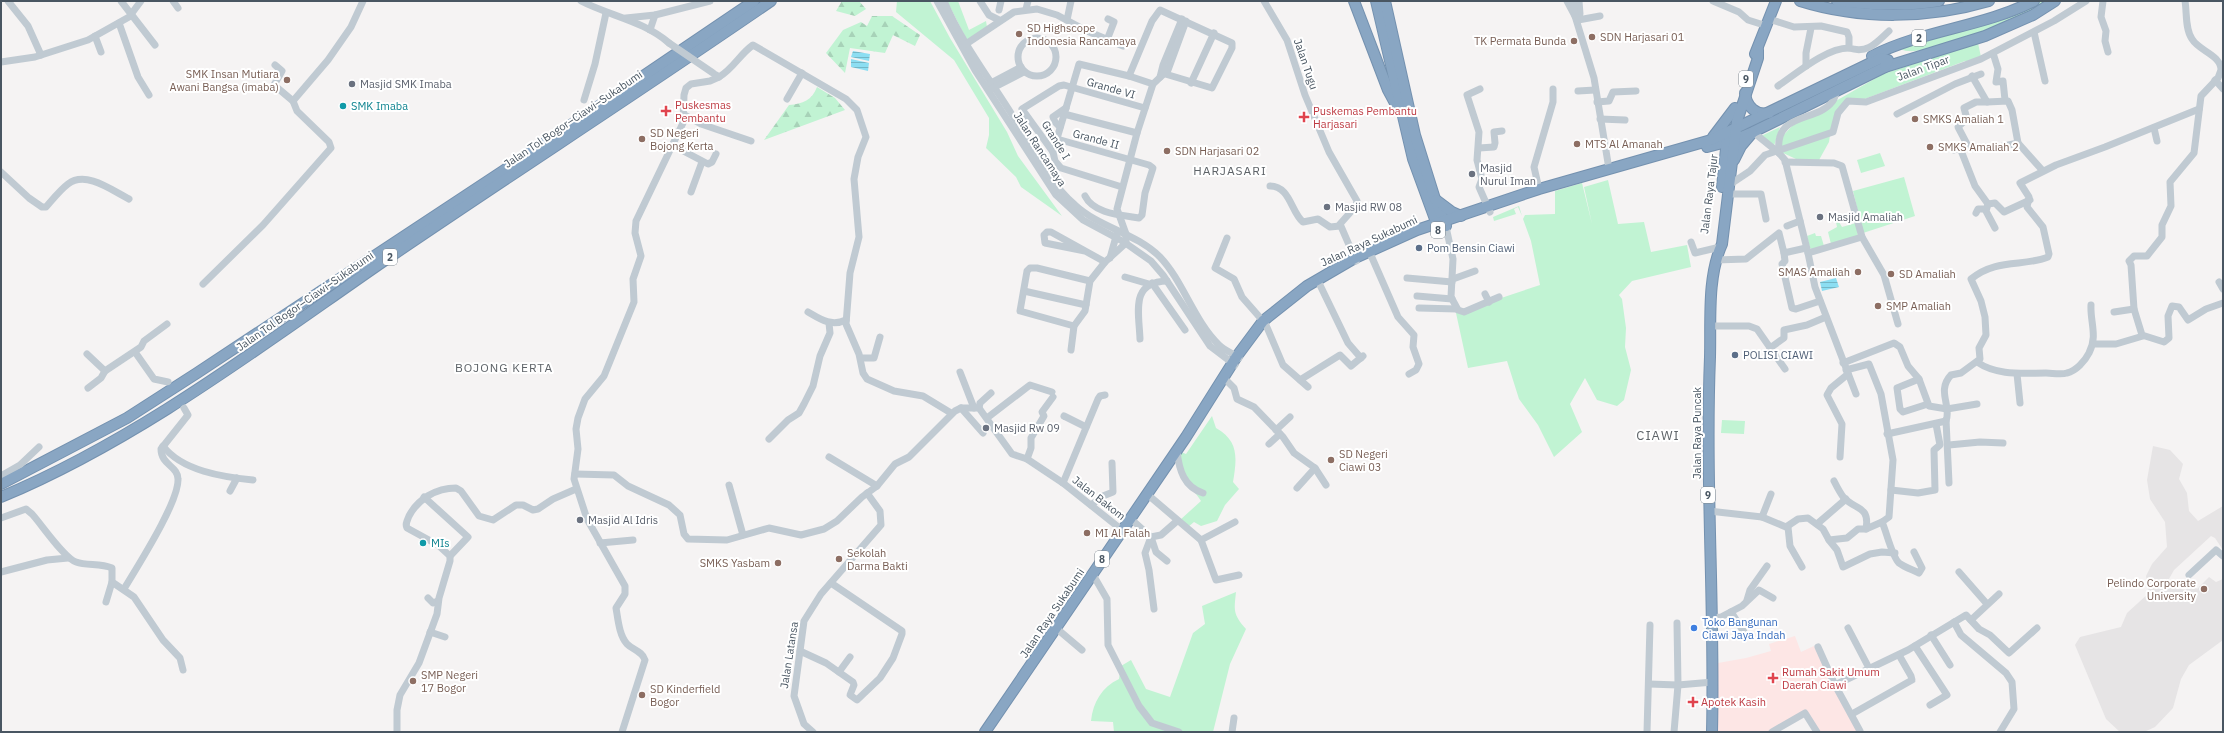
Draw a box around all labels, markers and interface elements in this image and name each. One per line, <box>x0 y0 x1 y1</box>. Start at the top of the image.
place label: SD Highscope Indonesia Rancamaya <box>1027 21 1136 48</box>
marker: SD Highscope Indonesia Rancamaya <box>1014 29 1024 39</box>
place label: SDN Harjasari 01 <box>1600 30 1685 44</box>
road number: 2 <box>1912 30 1926 46</box>
marker: SDN Harjasari 01 <box>1587 32 1597 42</box>
place label: TK Permata Bunda <box>1474 34 1566 48</box>
marker: TK Permata Bunda <box>1569 36 1579 46</box>
street label: Jalan Tugu <box>1291 37 1321 91</box>
street label: Jalan Tipar <box>1895 52 1951 84</box>
place label: SMK Insan Mutiara Awani Bangsa (imaba) <box>169 67 279 94</box>
street label: Jalan Tol Bogor–Ciawi–Sukabumi <box>501 67 645 171</box>
road number: 9 <box>1739 71 1753 87</box>
street label: Grande VI <box>1085 74 1137 102</box>
marker: SMK Insan Mutiara Awani Bangsa (imaba) <box>282 75 292 85</box>
place label: Masjid SMK Imaba <box>360 77 452 91</box>
marker: Masjid SMK Imaba <box>347 79 357 89</box>
place label: Puskesmas Pembantu <box>675 98 731 125</box>
place label: SMK Imaba <box>351 99 408 113</box>
marker: SMK Imaba <box>338 101 348 111</box>
place label: Puskemas Pembantu Harjasari <box>1313 104 1417 131</box>
marker: Puskesmas Pembantu <box>660 105 672 117</box>
street label: Jalan Rancamaya <box>1011 109 1069 189</box>
marker: Puskemas Pembantu Harjasari <box>1298 111 1310 123</box>
place label: SMKS Amaliah 1 <box>1923 112 2004 126</box>
marker: SMKS Amaliah 1 <box>1910 114 1920 124</box>
street label: Grande I <box>1039 118 1073 162</box>
place label: SD Negeri Bojong Kerta <box>650 126 714 153</box>
street label: Grande II <box>1071 126 1121 152</box>
marker: SD Negeri Bojong Kerta <box>637 134 647 144</box>
place label: MTS Al Amanah <box>1585 137 1663 151</box>
marker: MTS Al Amanah <box>1572 139 1582 149</box>
place label: SMKS Amaliah 2 <box>1938 140 2019 154</box>
marker: SMKS Amaliah 2 <box>1925 142 1935 152</box>
place label: SDN Harjasari 02 <box>1175 144 1259 158</box>
marker: SDN Harjasari 02 <box>1162 146 1172 156</box>
street label: Jalan Raya Tajur <box>1697 153 1721 235</box>
place label: Masjid Nurul Iman <box>1480 161 1536 188</box>
district label: HARJASARI <box>1193 163 1267 178</box>
marker: Masjid Nurul Iman <box>1467 169 1477 179</box>
place label: Masjid RW 08 <box>1335 200 1402 214</box>
marker: Masjid RW 08 <box>1322 202 1332 212</box>
place label: Masjid Amaliah <box>1828 210 1903 224</box>
street label: Jalan Raya Sukabumi <box>1318 212 1420 270</box>
marker: Masjid Amaliah <box>1815 212 1825 222</box>
road number: 8 <box>1431 222 1445 238</box>
place label: Pom Bensin Ciawi <box>1427 241 1515 255</box>
marker: Pom Bensin Ciawi <box>1414 243 1424 253</box>
street label: Jalan Tol Bogor–Ciawi–Sukabumi <box>234 248 376 354</box>
road number: 2 <box>383 249 397 265</box>
place label: SMAS Amaliah <box>1778 265 1850 279</box>
marker: SMAS Amaliah <box>1853 267 1863 277</box>
place label: SD Amaliah <box>1899 267 1956 281</box>
marker: SD Amaliah <box>1886 269 1896 279</box>
place label: SMP Amaliah <box>1886 299 1951 313</box>
marker: SMP Amaliah <box>1873 301 1883 311</box>
place label: POLISI CIAWI <box>1743 348 1813 362</box>
marker: POLISI CIAWI <box>1730 350 1740 360</box>
district label: BOJONG KERTA <box>455 360 553 375</box>
street label: Jalan Raya Puncak <box>1690 387 1704 479</box>
place label: Masjid Rw 09 <box>994 421 1060 435</box>
marker: Masjid Rw 09 <box>981 423 991 433</box>
district label: CIAWI <box>1636 427 1680 444</box>
place label: SD Negeri Ciawi 03 <box>1339 447 1388 474</box>
marker: SD Negeri Ciawi 03 <box>1326 455 1336 465</box>
street label: Jalan Bakom <box>1070 473 1128 523</box>
road number: 9 <box>1701 487 1715 503</box>
place label: Masjid Al Idris <box>588 513 658 527</box>
marker: Masjid Al Idris <box>575 515 585 525</box>
place label: MI Al Falah <box>1095 526 1150 540</box>
marker: MI Al Falah <box>1082 528 1092 538</box>
place label: MIs <box>431 536 450 550</box>
marker: MIs <box>418 538 428 548</box>
place label: Sekolah Darma Bakti <box>847 546 908 573</box>
road number: 8 <box>1095 551 1109 567</box>
marker: Sekolah Darma Bakti <box>834 554 844 564</box>
place label: SMKS Yasbam <box>700 556 770 570</box>
marker: SMKS Yasbam <box>773 558 783 568</box>
street label: Jalan Raya Sukabumi <box>1017 566 1087 660</box>
place label: Pelindo Corporate University <box>2107 576 2196 603</box>
marker: Pelindo Corporate University <box>2199 584 2209 594</box>
place label: Toko Bangunan Ciawi Jaya Indah <box>1702 615 1786 642</box>
street label: Jalan Latansa <box>777 620 801 690</box>
marker: Toko Bangunan Ciawi Jaya Indah <box>1689 623 1699 633</box>
place label: Rumah Sakit Umum Daerah Ciawi <box>1782 665 1880 692</box>
place label: SMP Negeri 17 Bogor <box>421 668 478 695</box>
marker: Rumah Sakit Umum Daerah Ciawi <box>1767 672 1779 684</box>
marker: SMP Negeri 17 Bogor <box>408 676 418 686</box>
place label: SD Kinderfield Bogor <box>650 682 721 709</box>
marker: SD Kinderfield Bogor <box>637 690 647 700</box>
place label: Apotek Kasih <box>1701 695 1766 709</box>
marker: Apotek Kasih <box>1688 697 1698 707</box>

